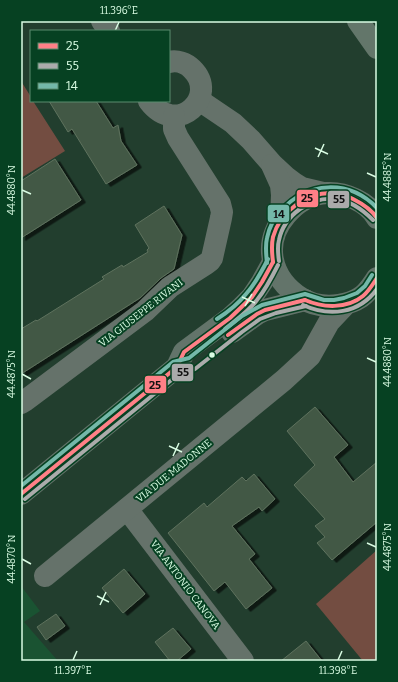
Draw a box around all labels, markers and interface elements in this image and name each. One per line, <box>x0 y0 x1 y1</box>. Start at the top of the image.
text: 11.396°E <box>100 5 138 17</box>
legend <box>30 30 170 102</box>
text: 25 <box>66 39 79 53</box>
text: 55 <box>66 59 79 73</box>
text: 14 <box>66 79 78 93</box>
text: 44.4885°N <box>382 152 394 201</box>
text: 44.4880°N <box>6 165 18 215</box>
line badge: 25 <box>296 189 319 208</box>
line badge: 55 <box>327 190 350 209</box>
text: 25 <box>301 192 313 205</box>
text: 55 <box>333 193 345 206</box>
line badge: 14 <box>267 204 290 223</box>
text: 14 <box>273 208 285 221</box>
street label: VIA GIUSEPPE RIVANI <box>97 276 186 349</box>
text: 44.4880°N <box>382 337 394 387</box>
text: 44.4875°N <box>6 350 18 398</box>
unlabelled marker <box>207 350 217 360</box>
line badge: 55 <box>171 363 194 382</box>
text: 55 <box>177 366 189 379</box>
line badge: 25 <box>144 375 167 394</box>
text: 25 <box>149 379 161 392</box>
street label: VIA DUE MADONNE <box>134 437 214 505</box>
text: 44.4875°N <box>382 523 394 571</box>
text: 44.4870°N <box>6 535 18 583</box>
street label: VIA ANTONIO CANOVA <box>148 538 223 633</box>
text: 11.397°E <box>54 665 92 677</box>
text: 11.398°E <box>319 665 357 677</box>

